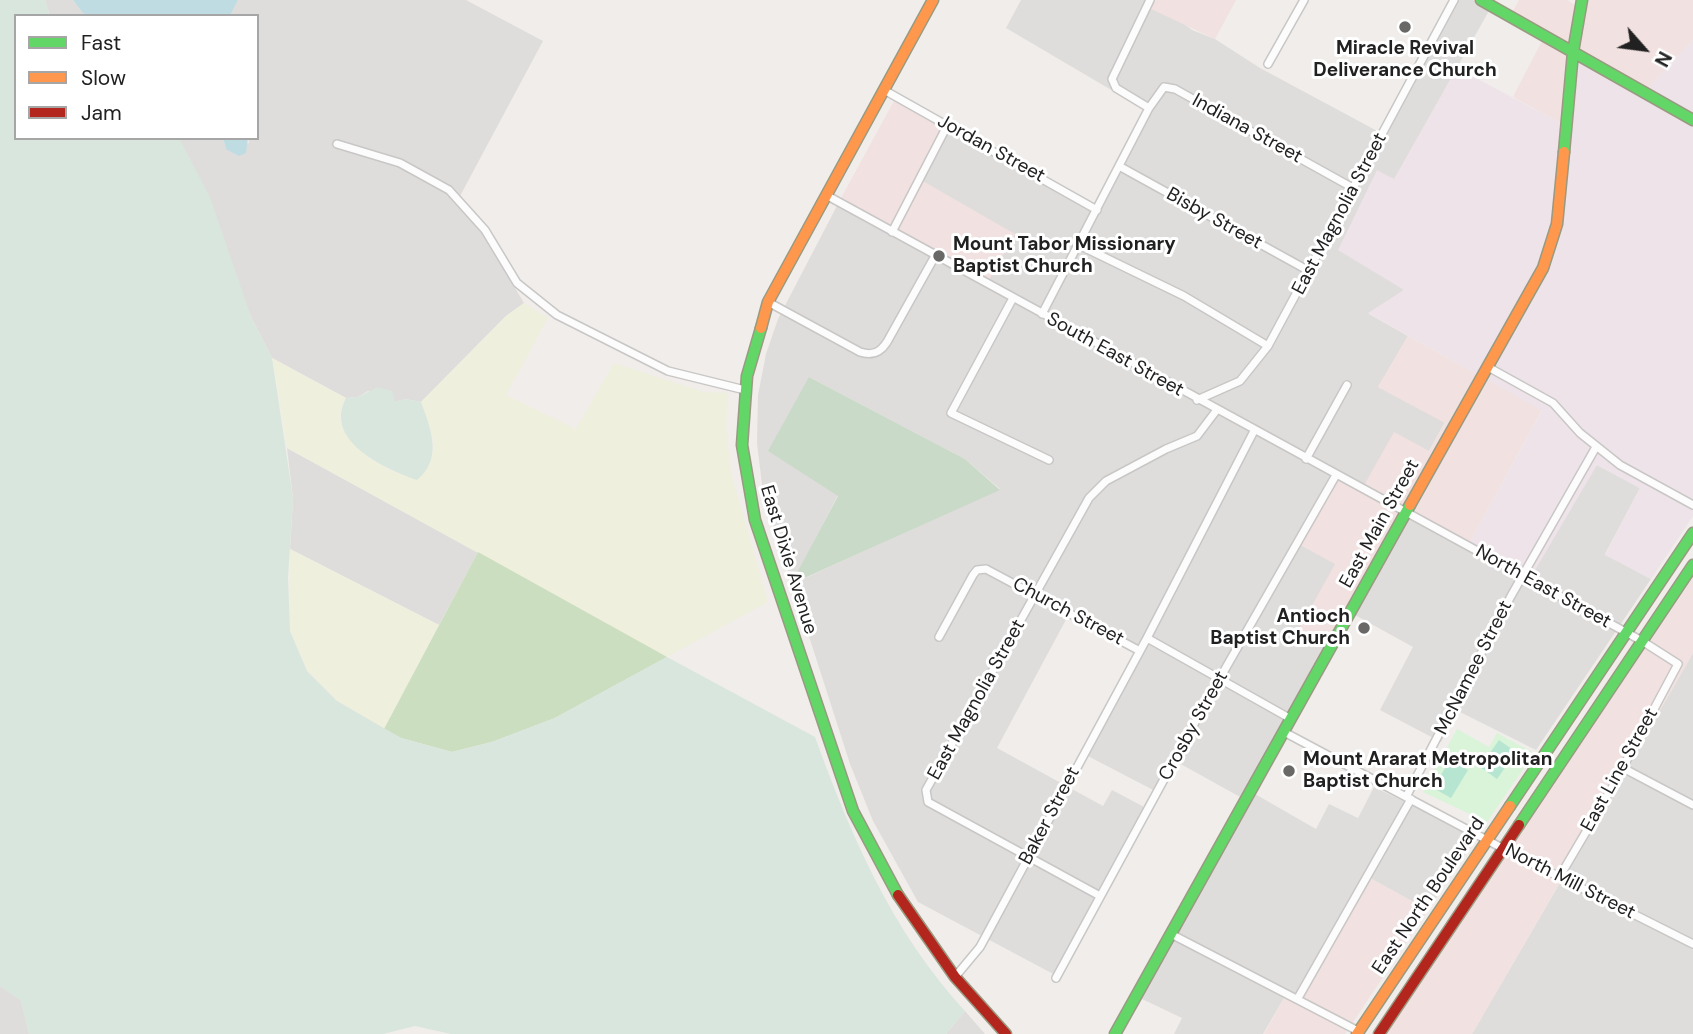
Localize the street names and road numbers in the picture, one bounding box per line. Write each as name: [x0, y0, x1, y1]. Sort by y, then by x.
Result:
street label: Indiana Street: [1188, 89, 1306, 169]
street label: Jordan Street: [933, 110, 1049, 188]
street label: East Magnolia Street: [1288, 129, 1392, 299]
street label: Bisby Street: [1162, 183, 1266, 255]
street label: South East Street: [1043, 308, 1187, 402]
street label: East Main Street: [1335, 456, 1425, 592]
street label: East Dixie Avenue: [754, 483, 822, 637]
street label: North East Street: [1471, 540, 1615, 634]
street label: Church Street: [1008, 573, 1128, 651]
street label: McNamee Street: [1430, 597, 1518, 739]
street label: East Magnolia Street: [923, 616, 1031, 784]
street label: Crosby Street: [1155, 667, 1233, 785]
street label: East Line Street: [1577, 704, 1663, 836]
street label: Baker Street: [1015, 763, 1085, 869]
street label: East North Boulevard: [1368, 813, 1490, 979]
street label: North Mill Street: [1501, 839, 1639, 925]

